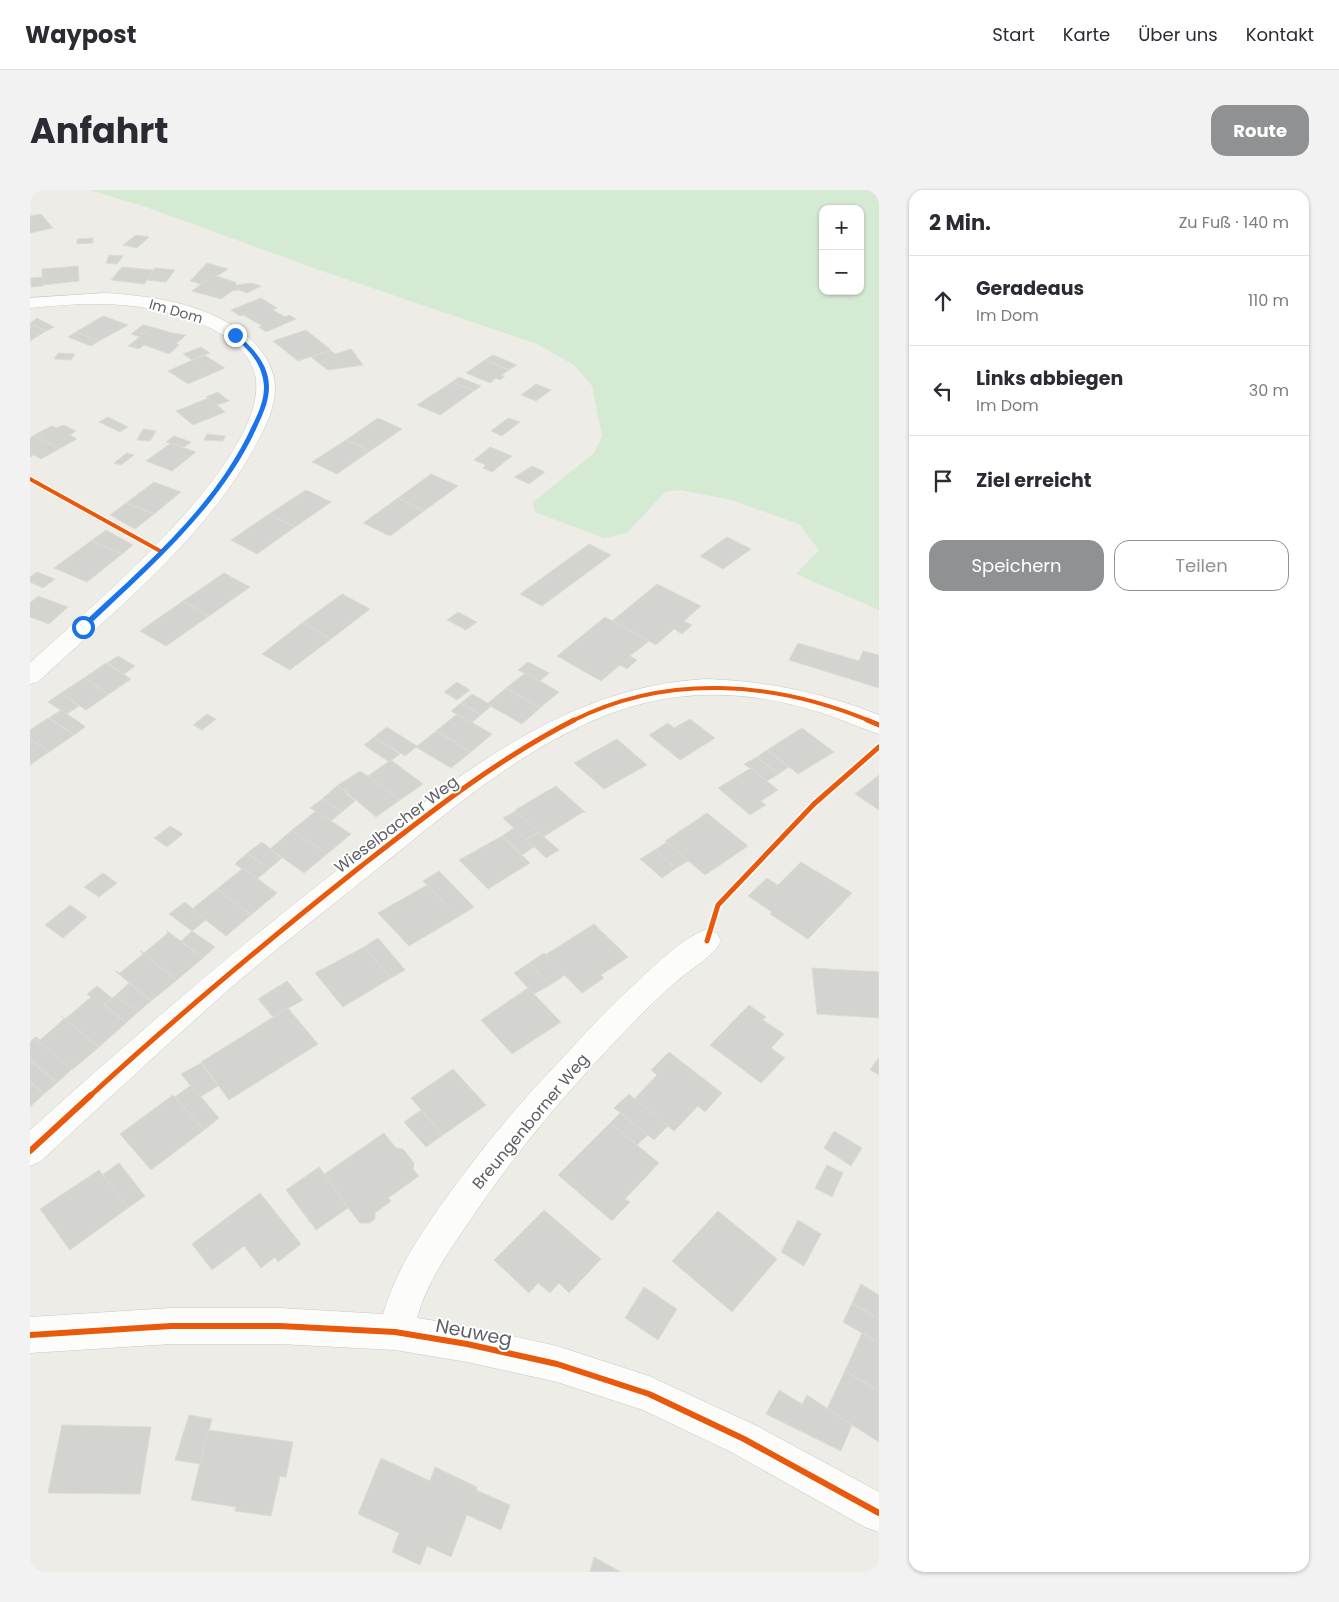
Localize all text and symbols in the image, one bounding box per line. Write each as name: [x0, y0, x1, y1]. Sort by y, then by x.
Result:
text: Waypost: [25, 18, 136, 51]
text: Start: [992, 22, 1035, 47]
text: Karte: [1063, 22, 1110, 47]
text: Über uns: [1138, 22, 1218, 47]
text: Kontakt: [1246, 22, 1314, 47]
button: Route: [1211, 105, 1309, 156]
text: Anfahrt: [30, 106, 169, 155]
map controls: [819, 205, 864, 295]
button: +: [819, 205, 864, 250]
text: 2 Min.: [929, 208, 991, 237]
text: Zu Fuß · 140 m: [1179, 211, 1289, 234]
button: −: [819, 250, 864, 295]
text: Geradeaus: [976, 275, 1084, 302]
icon: ahead: [929, 287, 957, 315]
text: 110 m: [1248, 289, 1289, 312]
street label: Im Dom: [147, 294, 205, 328]
text: Im Dom: [976, 304, 1039, 327]
route end: [224, 324, 247, 347]
text: Links abbiegen: [976, 365, 1123, 392]
icon: left: [929, 377, 957, 405]
text: 30 m: [1249, 379, 1289, 402]
text: Im Dom: [976, 394, 1039, 417]
icon: arrive: [929, 467, 957, 495]
text: Ziel erreicht: [976, 467, 1092, 494]
button: Speichern: [929, 540, 1104, 591]
button: Teilen: [1114, 540, 1289, 591]
route start: [72, 616, 95, 639]
street label: Wieselbacher Weg: [330, 770, 463, 879]
street label: Breungenborner Weg: [467, 1048, 594, 1194]
street label: Neuweg: [433, 1312, 515, 1353]

